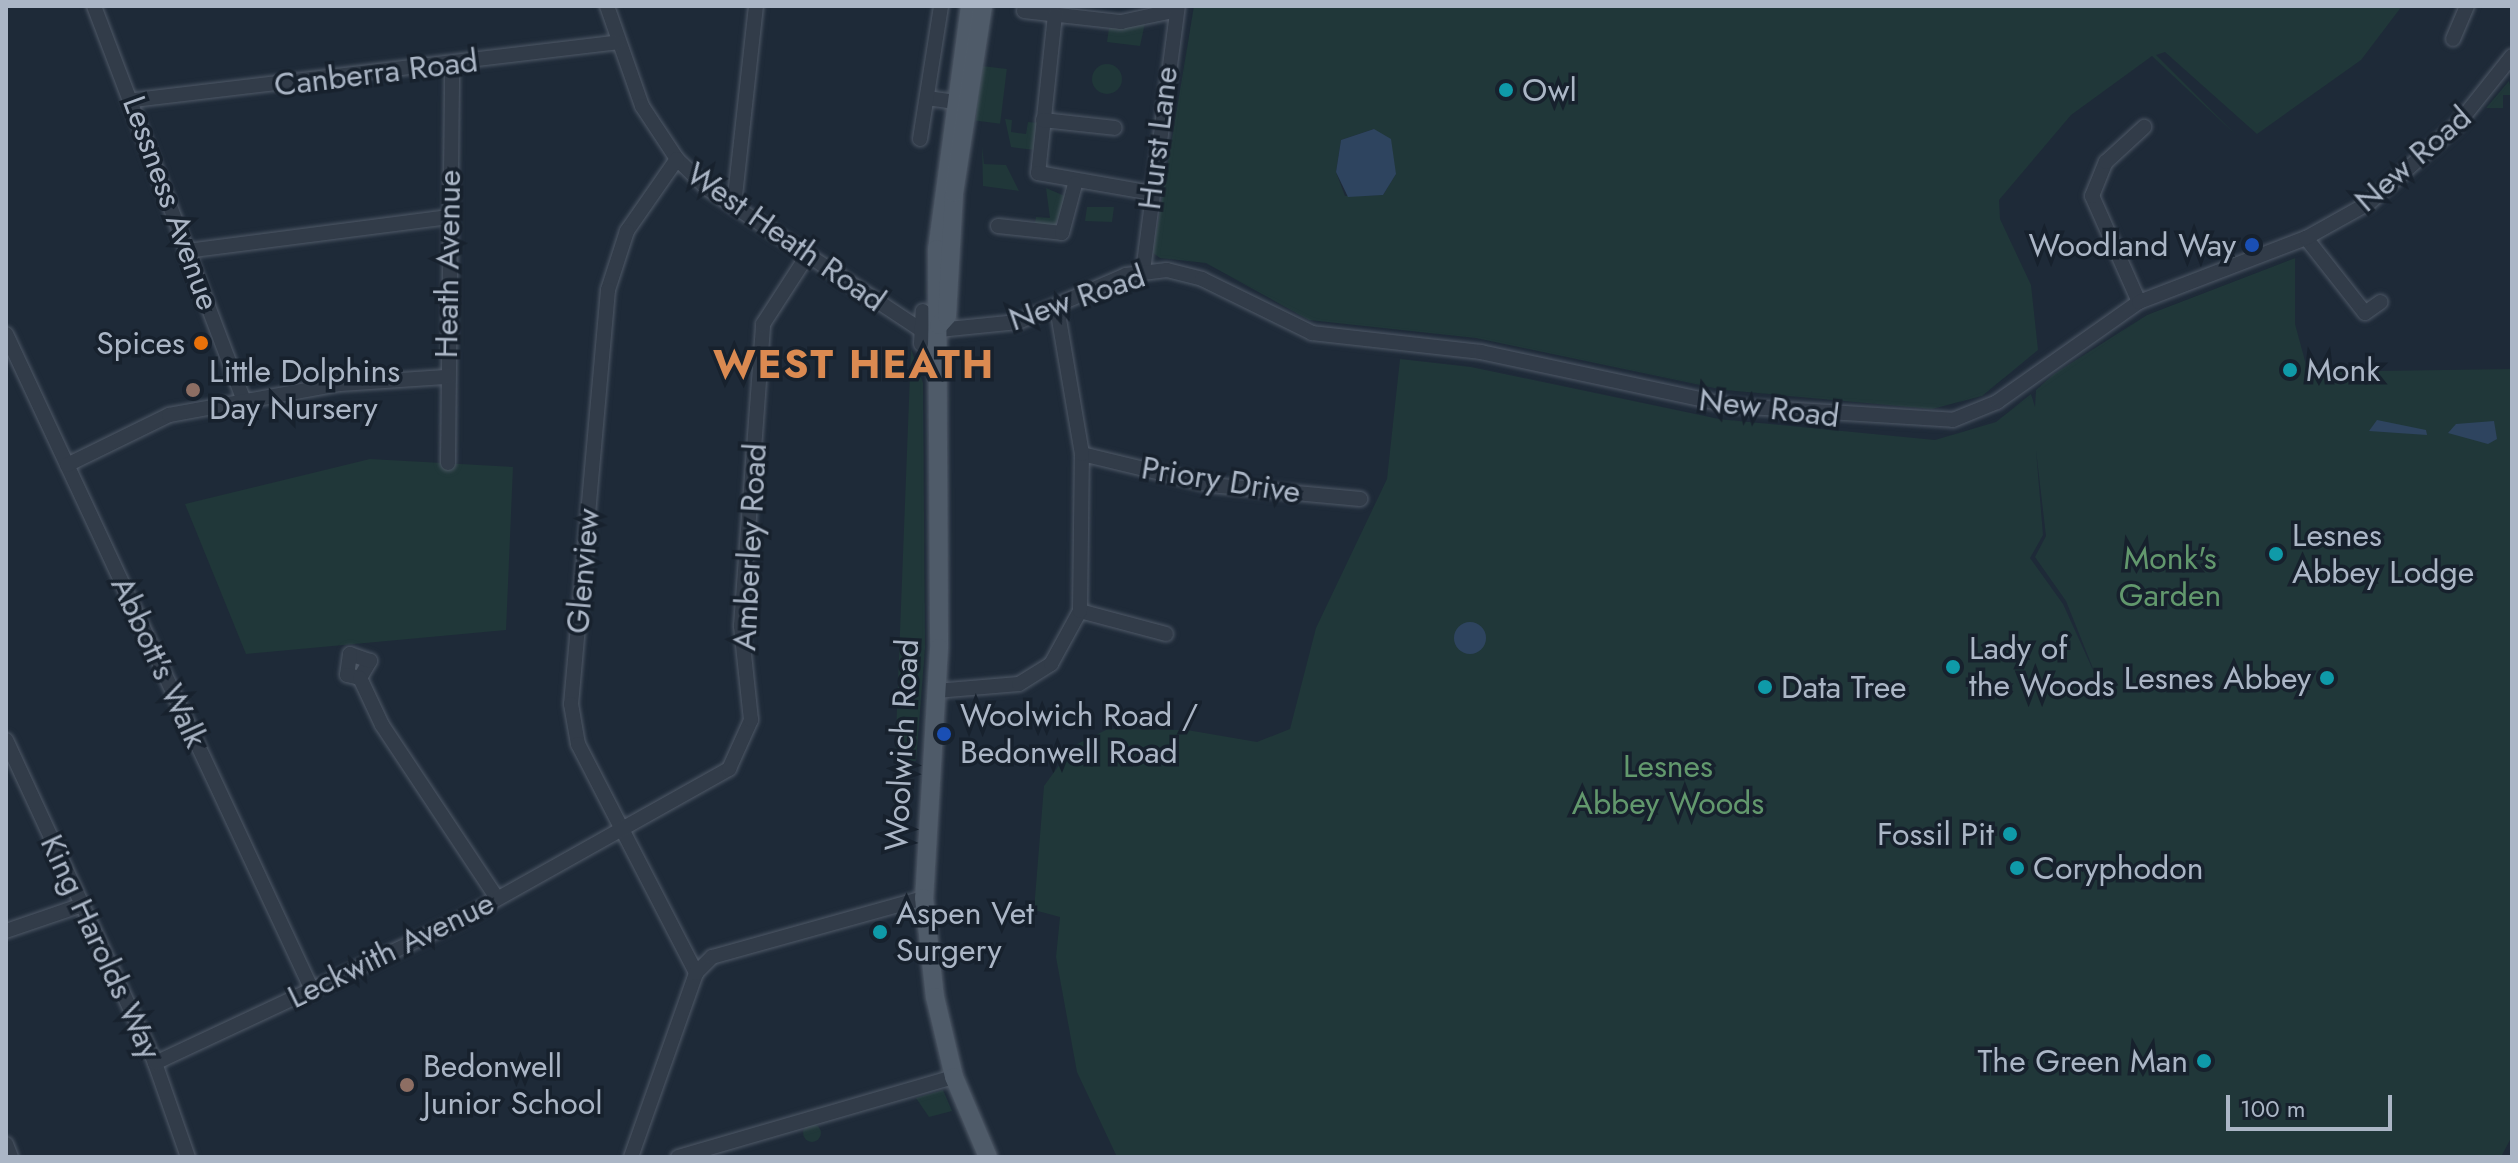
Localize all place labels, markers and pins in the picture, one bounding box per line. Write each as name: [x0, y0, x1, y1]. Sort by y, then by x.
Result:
place label: Owl: [1522, 71, 1577, 109]
marker: Owl: [1497, 81, 1515, 99]
place label: Woodland Way: [2029, 226, 2236, 264]
marker: Woodland Way: [2243, 236, 2261, 254]
place label: Spices: [96, 324, 185, 362]
marker: Spices: [192, 334, 210, 352]
place label: Monk: [2306, 351, 2380, 389]
place label: Little Dolphins Day Nursery: [209, 353, 400, 428]
marker: Monk: [2281, 361, 2299, 379]
marker: Little Dolphins Day Nursery: [184, 381, 202, 399]
place label: Lesnes Abbey Lodge: [2292, 517, 2474, 592]
marker: Lesnes Abbey Lodge: [2267, 545, 2285, 563]
place label: Lady of the Woods: [1969, 630, 2115, 705]
marker: Lady of the Woods: [1944, 658, 1962, 676]
place label: Lesnes Abbey: [2124, 659, 2311, 697]
place label: Data Tree: [1781, 668, 1907, 706]
marker: Lesnes Abbey: [2318, 669, 2336, 687]
marker: Data Tree: [1756, 678, 1774, 696]
place label: Woolwich Road / Bedonwell Road: [960, 697, 1198, 772]
marker: Woolwich Road / Bedonwell Road: [935, 725, 953, 743]
place label: Fossil Pit: [1877, 815, 1994, 853]
marker: Fossil Pit: [2001, 825, 2019, 843]
place label: Coryphodon: [2033, 849, 2203, 887]
marker: Coryphodon: [2008, 859, 2026, 877]
place label: Aspen Vet Surgery: [896, 895, 1034, 970]
marker: Aspen Vet Surgery: [871, 923, 889, 941]
place label: The Green Man: [1977, 1042, 2188, 1080]
place label: Bedonwell Junior School: [423, 1048, 603, 1123]
marker: The Green Man: [2195, 1052, 2213, 1070]
marker: Bedonwell Junior School: [398, 1076, 416, 1094]

